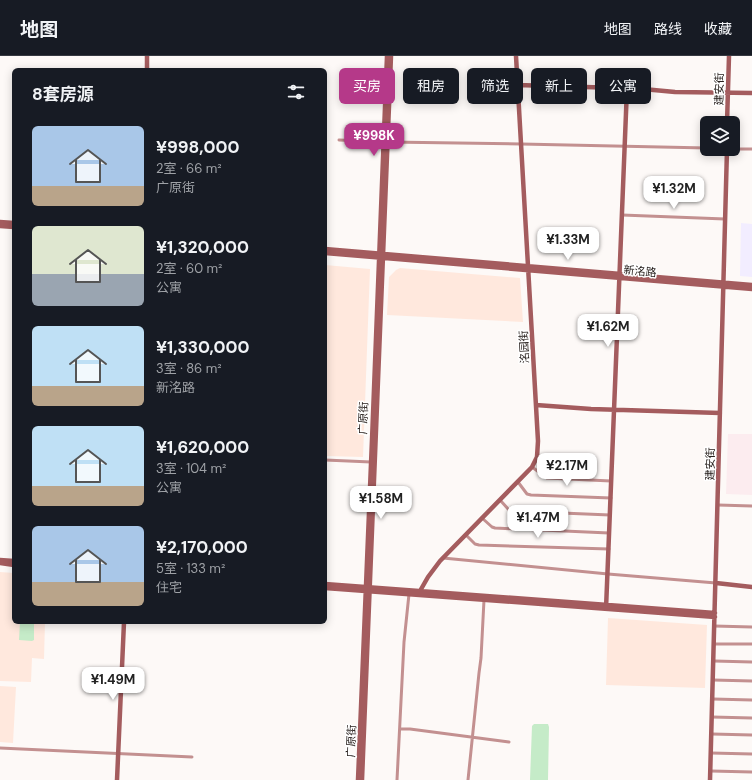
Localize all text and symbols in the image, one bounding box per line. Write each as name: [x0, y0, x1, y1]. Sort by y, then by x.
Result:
text: 地图: [20, 17, 58, 42]
text: 地图: [604, 20, 632, 38]
text: 路线: [654, 20, 682, 38]
text: 收藏: [704, 20, 732, 38]
chip: 买房: [339, 68, 395, 104]
chip: 租房: [403, 68, 459, 104]
chip: 筛选: [467, 68, 523, 104]
chip: 新上: [531, 68, 587, 104]
chip: 公寓: [595, 68, 651, 104]
street label: 建安街: [712, 72, 726, 106]
icon: filters: [285, 81, 307, 103]
text: 8套房源: [32, 83, 94, 105]
map controls: [700, 116, 740, 156]
button: layers: [700, 116, 740, 156]
pin: ¥998K: [346, 123, 402, 157]
text: ¥998K: [353, 127, 395, 144]
text: ¥998,000: [156, 136, 239, 158]
icon: home: [64, 142, 112, 190]
text: 2室 · 66 m²: [156, 160, 222, 177]
pin: ¥1.32M: [641, 176, 707, 210]
text: 广原街: [156, 179, 195, 196]
text: ¥1.32M: [652, 180, 696, 197]
pin: ¥1.33M: [535, 227, 601, 261]
text: ¥1.33M: [546, 231, 590, 248]
text: ¥1,320,000: [156, 236, 249, 258]
icon: home: [64, 242, 112, 290]
text: 2室 · 60 m²: [156, 260, 222, 277]
street label: 新洺路: [623, 263, 657, 279]
text: 公寓: [156, 279, 182, 296]
pin: ¥1.62M: [575, 314, 641, 348]
text: ¥1.62M: [586, 318, 630, 335]
street label: 洺园街: [516, 330, 532, 364]
text: ¥1,330,000: [156, 336, 249, 358]
icon: home: [64, 342, 112, 390]
text: 3室 · 86 m²: [156, 360, 222, 377]
text: 新洺路: [156, 379, 195, 396]
street label: 广原街: [355, 401, 371, 435]
text: ¥1,620,000: [156, 436, 249, 458]
icon: home: [64, 442, 112, 490]
street label: 建安街: [703, 447, 717, 481]
pin: ¥2.17M: [534, 453, 600, 487]
text: ¥2.17M: [546, 457, 588, 474]
text: 3室 · 104 m²: [156, 460, 226, 477]
text: 公寓: [156, 479, 182, 496]
pin: ¥1.58M: [348, 486, 414, 520]
text: ¥1.58M: [359, 490, 403, 507]
pin: ¥1.47M: [505, 505, 571, 539]
text: ¥1.47M: [516, 509, 560, 526]
text: ¥2,170,000: [156, 536, 248, 558]
icon: home: [64, 542, 112, 590]
text: 5室 · 133 m²: [156, 560, 225, 577]
text: 住宅: [156, 579, 182, 596]
pin: ¥1.49M: [80, 667, 146, 701]
text: ¥1.49M: [91, 671, 135, 688]
street label: 广原街: [343, 724, 359, 758]

